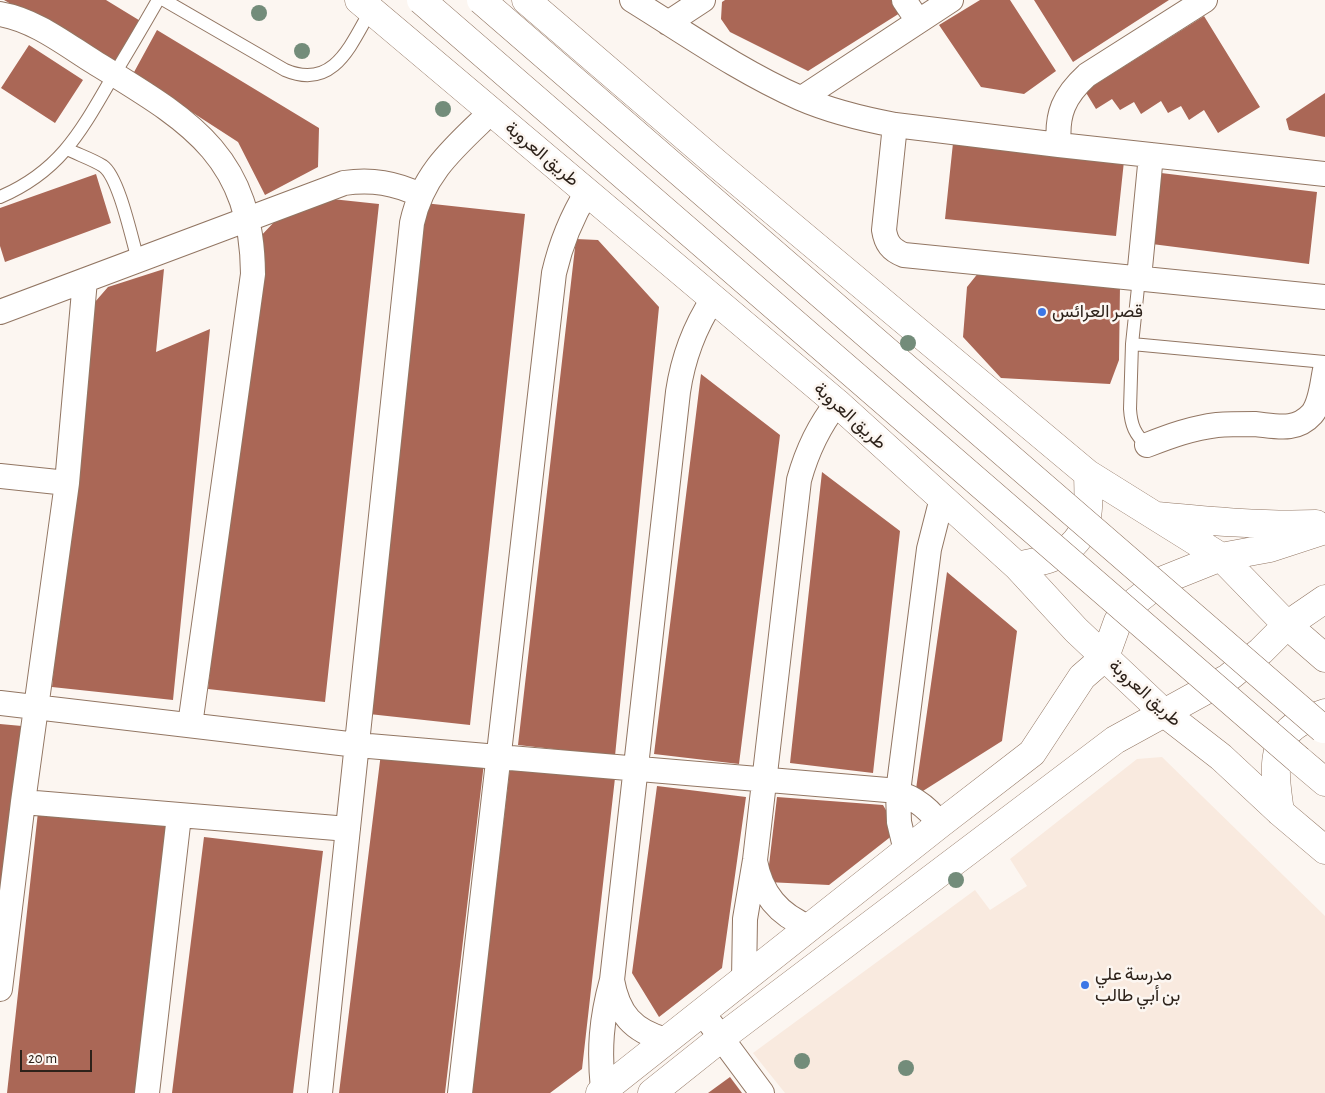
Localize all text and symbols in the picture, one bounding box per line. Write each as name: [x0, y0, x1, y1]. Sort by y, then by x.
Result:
street label: طريق العروبة: [501, 117, 583, 191]
place label: قصر العرائس: [1052, 301, 1143, 323]
marker: قصر العرائس: [1036, 306, 1048, 318]
street label: طريق العروبة: [809, 378, 891, 454]
street label: طريق العروبة: [1104, 655, 1186, 731]
place label: مدرسة علي بن أبي طالب: [1095, 964, 1180, 1006]
marker: مدرسة علي بن أبي طالب: [1079, 979, 1091, 991]
scale bar: [22, 1040, 95, 1072]
text: 20 m: [28, 1051, 57, 1066]

